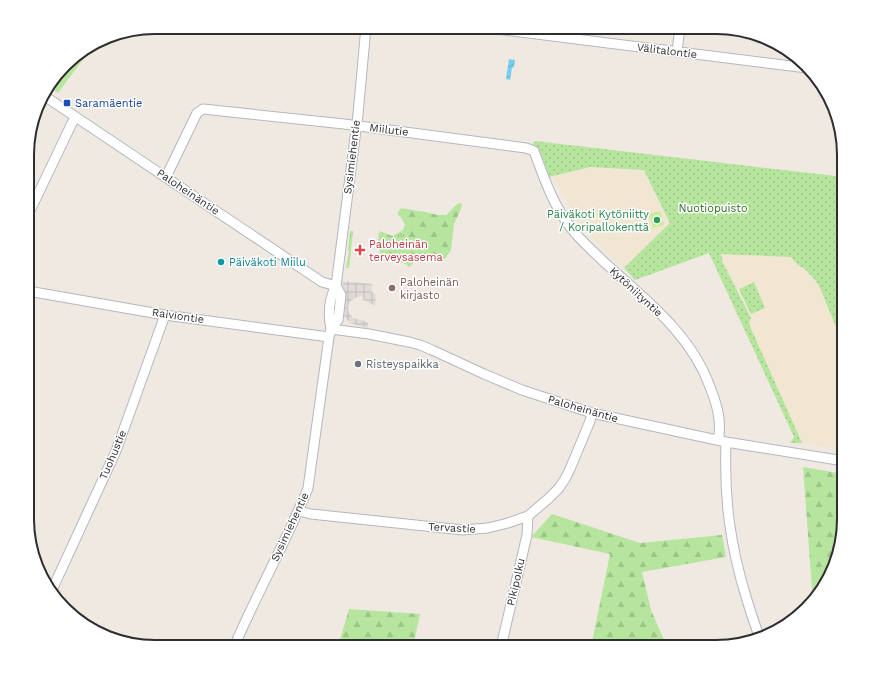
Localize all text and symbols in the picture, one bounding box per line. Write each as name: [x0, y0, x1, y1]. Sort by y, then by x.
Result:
street label: Välitalontie: [636, 41, 698, 61]
place label: Saramäentie: [75, 97, 142, 110]
marker: Saramäentie: [62, 98, 72, 108]
street label: Sysimiehentie: [341, 119, 363, 195]
street label: Miilutie: [369, 121, 409, 139]
street label: Paloheinäntie: [154, 166, 222, 218]
park label: Nuotiopuisto: [678, 202, 748, 215]
place label: Päiväkoti Kytöniitty / Koripallokenttä: [547, 208, 649, 234]
marker: Päiväkoti Kytöniitty / Koripallokenttä: [652, 215, 662, 225]
place label: Paloheinän terveysasema: [369, 238, 443, 264]
marker: Paloheinän terveysasema: [354, 244, 366, 256]
place label: Päiväkoti Miilu: [229, 256, 306, 269]
marker: Päiväkoti Miilu: [216, 257, 226, 267]
street label: Kytöniityntie: [607, 264, 665, 320]
place label: Paloheinän kirjasto: [400, 276, 459, 302]
marker: Paloheinän kirjasto: [387, 283, 397, 293]
street label: Raiviontie: [151, 306, 205, 326]
place label: Risteyspaikka: [366, 358, 439, 371]
marker: Risteyspaikka: [353, 359, 363, 369]
street label: Paloheinäntie: [546, 393, 620, 425]
street label: Tuohustie: [97, 428, 129, 482]
street label: Sysimiehentie: [268, 490, 312, 564]
street label: Tervastie: [428, 520, 476, 536]
street label: Pikipolku: [504, 557, 528, 607]

